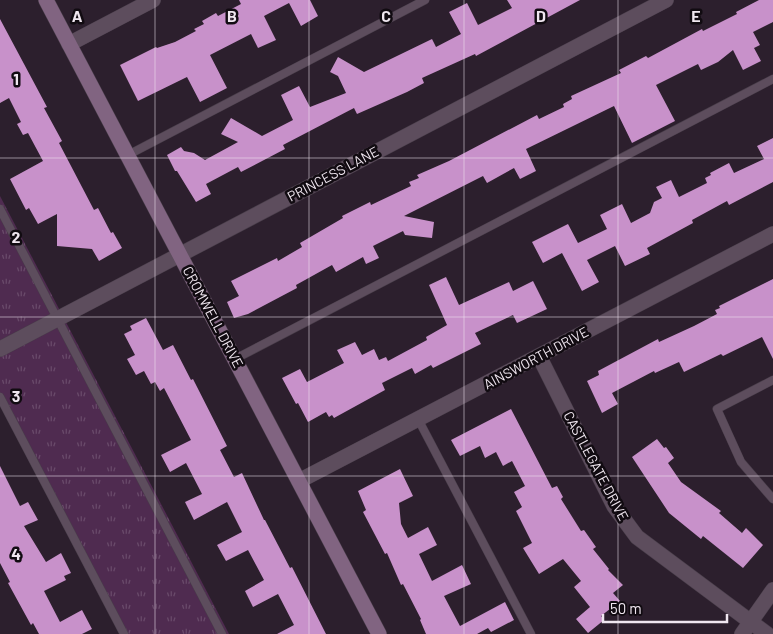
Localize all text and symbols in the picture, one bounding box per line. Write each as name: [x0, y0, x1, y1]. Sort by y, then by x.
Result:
text: A: [72, 6, 83, 25]
text: B: [227, 6, 237, 25]
text: C: [381, 6, 391, 25]
text: D: [536, 6, 546, 25]
text: E: [691, 6, 701, 25]
text: 1: [13, 69, 19, 88]
street label: PRINCESS LANE: [284, 142, 381, 205]
text: 2: [12, 227, 21, 246]
street label: CROMWELL DRIVE: [180, 263, 247, 370]
street label: AINSWORTH DRIVE: [480, 323, 591, 392]
text: 3: [12, 386, 20, 405]
street label: CASTLEGATE DRIVE: [560, 408, 632, 523]
text: 4: [11, 544, 21, 563]
scale bar: [603, 592, 727, 624]
text: 50 m: [610, 599, 642, 617]

